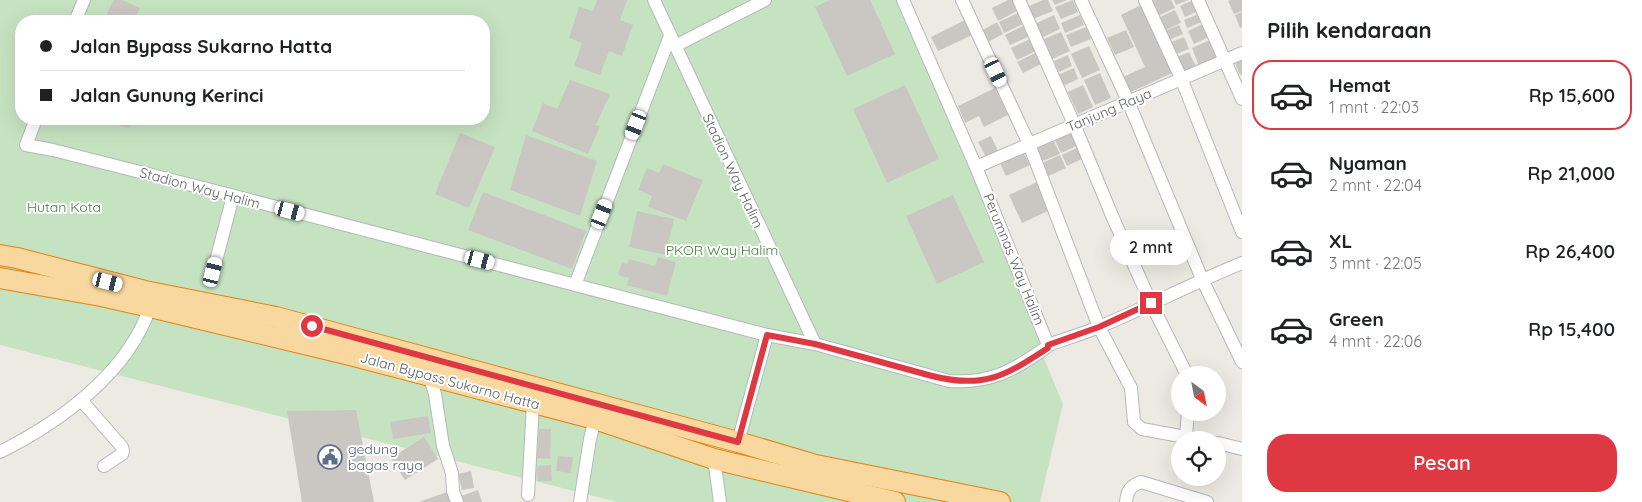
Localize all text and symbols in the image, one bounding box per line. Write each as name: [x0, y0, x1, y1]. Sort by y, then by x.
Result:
text: Pilih kendaraan: [1267, 16, 1432, 44]
text: Jalan Bypass Sukarno Hatta: [70, 34, 332, 58]
car: [982, 55, 1009, 89]
icon: car: [1269, 73, 1314, 118]
text: Hemat: [1329, 73, 1391, 97]
text: Jalan Gunung Kerinci: [70, 83, 263, 107]
text: Rp 15,600: [1529, 83, 1615, 107]
street label: Tanjung Raya: [1064, 84, 1154, 136]
text: 1 mnt · 22:03: [1329, 97, 1419, 117]
car: [623, 108, 648, 142]
street label: Stadion Way Halim: [699, 111, 767, 231]
icon: car: [1269, 151, 1314, 196]
text: Nyaman: [1329, 151, 1407, 175]
text: Rp 21,000: [1528, 161, 1615, 185]
street label: Stadion Way Halim: [138, 163, 262, 213]
text: 2 mnt · 22:04: [1329, 175, 1422, 195]
street label: Perumnas Way Halim: [979, 191, 1049, 327]
car: [589, 197, 614, 231]
park label: Hutan Kota: [27, 198, 101, 216]
car: [273, 200, 306, 222]
icon: car: [1269, 229, 1314, 274]
text: XL: [1329, 229, 1352, 253]
callout: 2 mnt: [1110, 230, 1192, 266]
text: 2 mnt: [1129, 237, 1173, 257]
text: Rp 26,400: [1525, 239, 1615, 263]
park label: PKOR Way Halim: [666, 241, 778, 259]
car: [463, 249, 496, 271]
text: 3 mnt · 22:05: [1329, 253, 1422, 273]
car: [202, 256, 223, 288]
car: [91, 271, 124, 293]
route end: [1140, 292, 1162, 314]
icon: car: [1269, 307, 1314, 352]
text: Green: [1329, 307, 1384, 331]
route start: [301, 315, 323, 337]
text: Rp 15,400: [1528, 317, 1615, 341]
text: 4 mnt · 22:06: [1329, 331, 1422, 351]
street label: Jalan Bypass Sukarno Hatta: [358, 348, 542, 414]
north arrow: [1171, 366, 1226, 421]
map controls: [1171, 366, 1226, 486]
button: locate: [1171, 431, 1226, 486]
button: Pesan: [1267, 434, 1617, 492]
place label: gedung bagas raya: [348, 440, 423, 474]
public building icon: gedung bagas raya: [317, 444, 343, 470]

